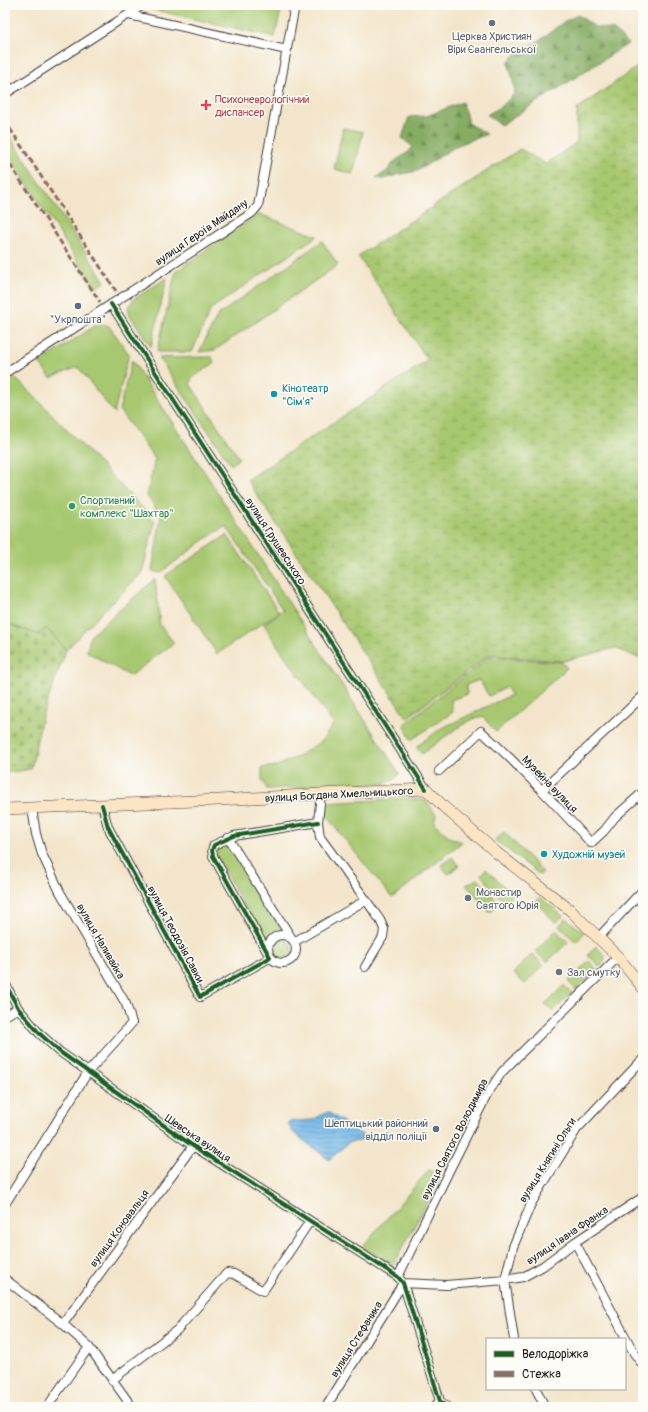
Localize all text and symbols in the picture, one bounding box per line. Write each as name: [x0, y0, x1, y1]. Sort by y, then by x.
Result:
marker: Церква Християн Віри Євангельської: [487, 18, 497, 28]
place label: Церква Християн Віри Євангельської: [447, 30, 537, 56]
place label: Психоневрологічний диспансер: [215, 93, 310, 119]
marker: Психоневрологічний диспансер: [200, 99, 212, 111]
street label: вулиця Героїв Майдану: [153, 196, 250, 268]
marker: "Укрпошта": [73, 301, 83, 311]
place label: "Укрпошта": [50, 313, 106, 326]
place label: Кінотеатр "Сім'я": [282, 382, 328, 408]
marker: Кінотеатр "Сім'я": [269, 389, 279, 399]
place label: Спортивний комплекс "Шахтар": [80, 494, 174, 520]
street label: вулиця Грушевського: [243, 495, 309, 587]
marker: Спортивний комплекс "Шахтар": [67, 501, 77, 511]
street label: Музейна вулиця: [519, 753, 580, 816]
street label: вулиця Богдана Хмельницького: [264, 784, 414, 805]
place label: Художній музей: [552, 848, 625, 861]
marker: Художній музей: [539, 849, 549, 859]
street label: вулиця Теодозія Савки: [144, 884, 207, 985]
place label: Монастир Святого Юрія: [476, 886, 539, 912]
marker: Монастир Святого Юрія: [463, 893, 473, 903]
street label: вулиця Наливайка: [74, 901, 127, 981]
place label: Зал смутку: [567, 966, 621, 979]
marker: Зал смутку: [554, 967, 564, 977]
street label: вулиця Святого Володимира: [418, 1077, 491, 1202]
street label: Шевська вулиця: [162, 1112, 233, 1165]
street label: вулиця Княгині Ольги: [516, 1116, 579, 1205]
place label: Шептицький районний відділ поліції: [325, 1117, 428, 1143]
marker: Шептицький районний відділ поліції: [431, 1124, 441, 1134]
street label: вулиця Коновальця: [87, 1187, 152, 1269]
street label: вулиця Івана Франка: [524, 1203, 611, 1268]
street label: вулиця Стефаника: [328, 1299, 385, 1380]
legend: [486, 1338, 626, 1390]
text: Велодоріжка: [522, 1347, 589, 1362]
text: Стежка: [522, 1367, 561, 1382]

